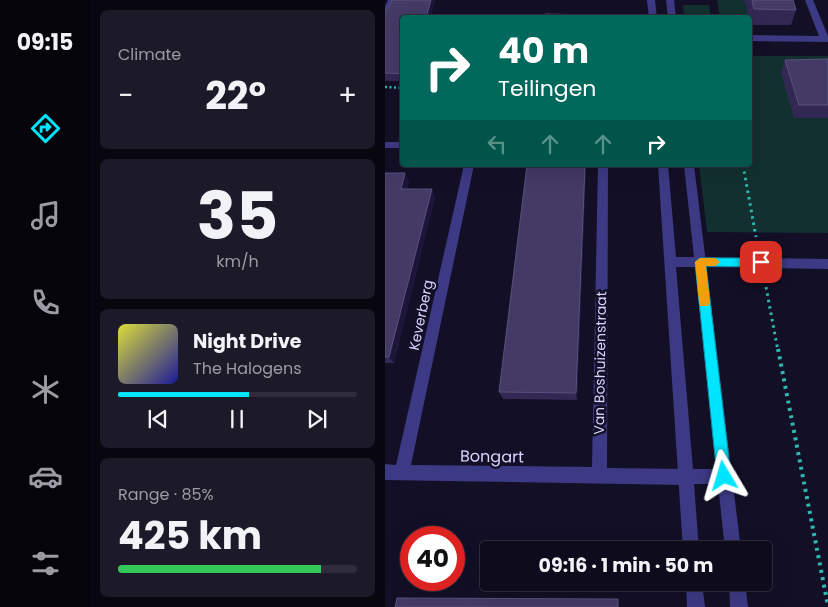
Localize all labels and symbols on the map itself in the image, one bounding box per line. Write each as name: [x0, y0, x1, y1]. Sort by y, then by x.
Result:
pin: [740, 241, 782, 283]
street label: Keverberg: [404, 278, 438, 352]
street label: Van Boshuizenstraat: [589, 291, 611, 435]
street label: Bongart: [460, 444, 524, 469]
position arrow: [697, 449, 749, 501]
speed limit sign: 40: [400, 526, 465, 591]

